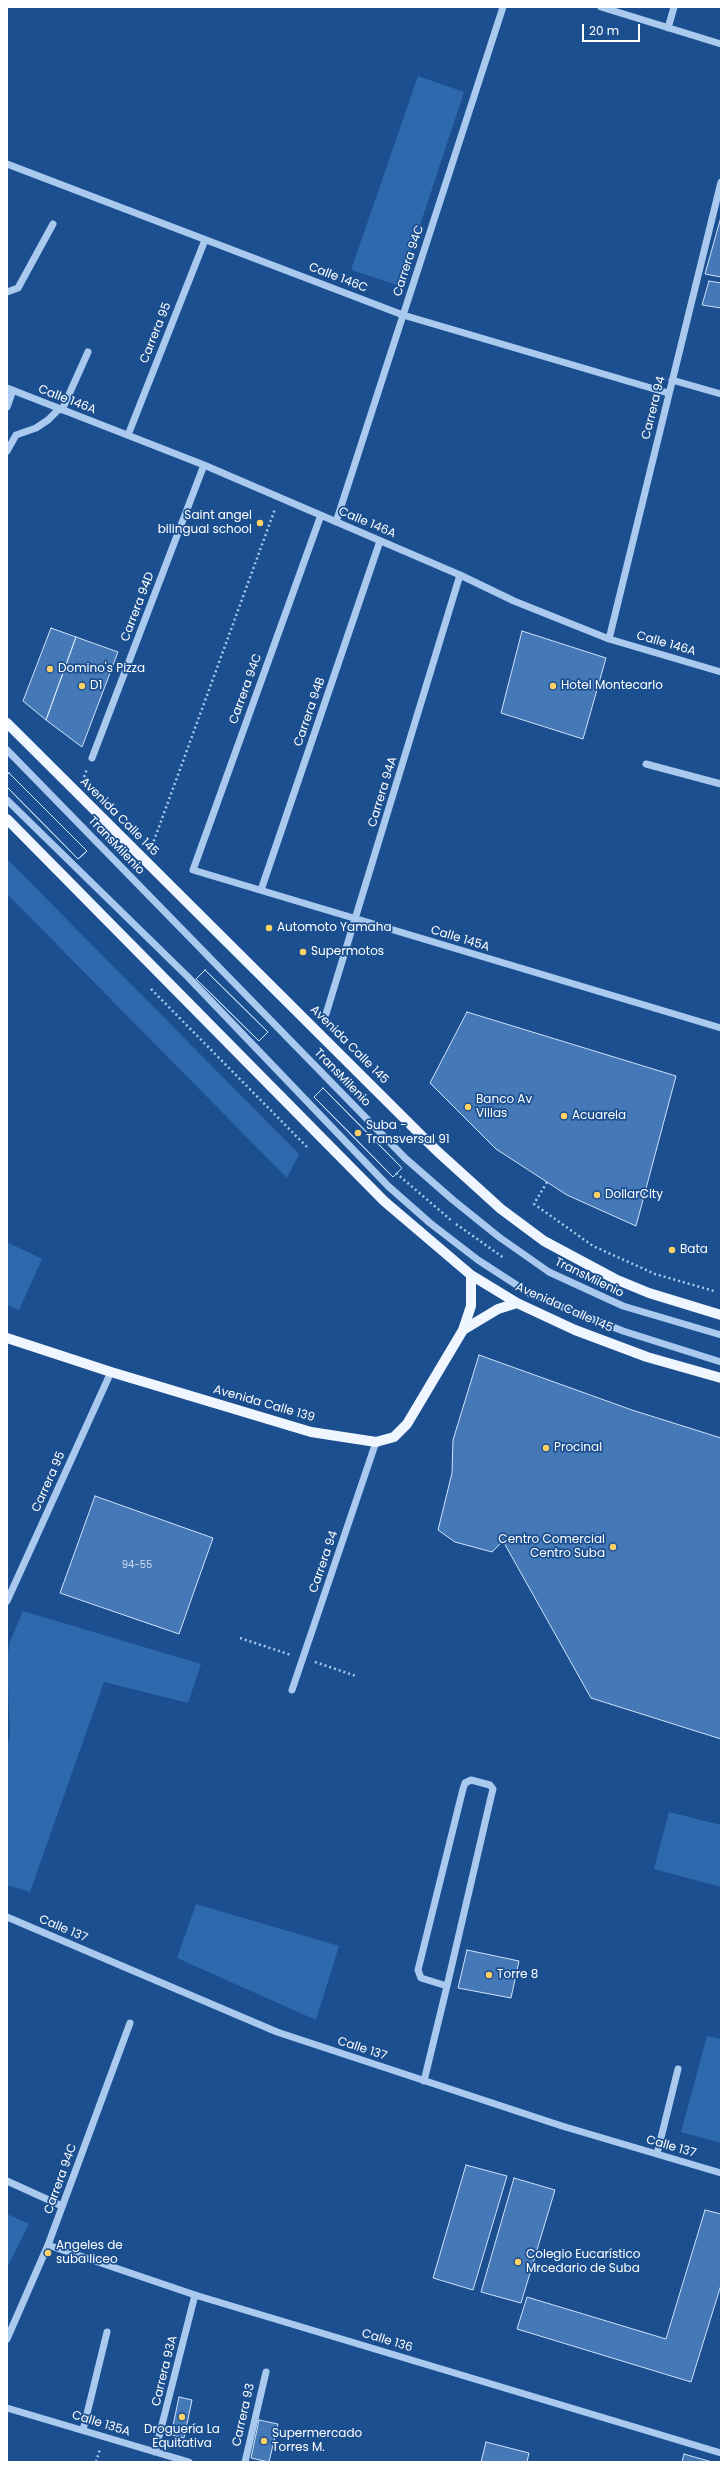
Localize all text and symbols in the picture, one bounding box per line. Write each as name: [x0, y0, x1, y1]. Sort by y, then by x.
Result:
scale bar: [584, 16, 642, 42]
text: 20 m: [589, 22, 619, 39]
street label: Carrera 94C: [391, 224, 427, 298]
street label: Calle 146C: [306, 260, 370, 296]
street label: Carrera 95: [137, 300, 175, 366]
street label: Carrera 94: [639, 375, 669, 441]
street label: Calle 146A: [36, 382, 98, 418]
street label: Calle 146A: [336, 504, 398, 542]
place label: Saint angel bilingual school: [158, 509, 252, 537]
marker: Saint angel bilingual school: [255, 518, 265, 528]
street label: Carrera 94D: [118, 570, 158, 644]
street label: Calle 146A: [635, 629, 697, 659]
street label: Carrera 94C: [227, 652, 265, 726]
place label: Domino's Pizza: [58, 662, 145, 676]
marker: Domino's Pizza: [45, 664, 55, 674]
street label: Carrera 94B: [291, 676, 329, 748]
place label: D1: [90, 679, 102, 693]
place label: Hotel Montecarlo: [561, 679, 663, 693]
marker: D1: [77, 681, 87, 691]
marker: Hotel Montecarlo: [548, 681, 558, 691]
street label: Carrera 94A: [365, 755, 401, 829]
street label: Avenida Calle 145: [77, 775, 161, 859]
street label: TransMilenio: [85, 814, 147, 878]
place label: Automoto Yamaha: [277, 921, 391, 935]
marker: Automoto Yamaha: [264, 923, 274, 933]
street label: Calle 145A: [429, 923, 491, 955]
place label: Supermotos: [311, 945, 384, 959]
marker: Supermotos: [298, 947, 308, 957]
street label: Avenida Calle 145: [307, 1003, 391, 1087]
street label: TransMilenio: [311, 1046, 373, 1110]
place label: Banco Av Villas: [476, 1093, 532, 1121]
marker: Banco Av Villas: [463, 1102, 473, 1112]
place label: Acuarela: [572, 1109, 626, 1123]
marker: Acuarela: [559, 1111, 569, 1121]
place label: Suba - Transversal 91: [366, 1119, 450, 1147]
marker: Suba - Transversal 91: [353, 1128, 363, 1138]
place label: DollarCity: [605, 1188, 663, 1202]
marker: DollarCity: [592, 1190, 602, 1200]
place label: Bata: [680, 1243, 708, 1257]
marker: Bata: [667, 1245, 677, 1255]
street label: TransMilenio: [552, 1255, 626, 1301]
street label: Avenida Calle 145: [513, 1280, 615, 1336]
street label: Avenida Calle 139: [212, 1383, 316, 1425]
place label: Procinal: [554, 1441, 602, 1455]
marker: Procinal: [541, 1443, 551, 1453]
street label: Carrera 95: [29, 1450, 69, 1514]
street label: Carrera 94: [307, 1529, 341, 1595]
place label: Centro Comercial Centro Suba: [498, 1533, 605, 1561]
marker: Centro Comercial Centro Suba: [608, 1542, 618, 1552]
house number: 94-55: [122, 1559, 152, 1571]
street label: Calle 137: [37, 1912, 89, 1946]
place label: Torre 8: [497, 1968, 538, 1982]
marker: Torre 8: [484, 1970, 494, 1980]
street label: Calle 137: [335, 2034, 389, 2064]
street label: Calle 137: [644, 2133, 698, 2161]
street label: Carrera 94C: [42, 2142, 80, 2216]
place label: Angeles de suba liceo: [56, 2239, 123, 2267]
marker: Angeles de suba liceo: [43, 2248, 53, 2258]
place label: Colegio Eucarístico Mrcedario de Suba: [526, 2248, 640, 2276]
marker: Colegio Eucarístico Mrcedario de Suba: [513, 2257, 523, 2267]
street label: Calle 136: [360, 2326, 414, 2356]
street label: Carrera 93A: [149, 2334, 181, 2408]
street label: Carrera 93: [230, 2382, 258, 2448]
street label: Calle 135A: [70, 2408, 132, 2440]
marker: Droguería La Equitativa: [177, 2412, 187, 2422]
place label: Droguería La Equitativa: [144, 2423, 220, 2451]
place label: Supermercado Torres M.: [272, 2427, 362, 2455]
marker: Supermercado Torres M.: [259, 2436, 269, 2446]

